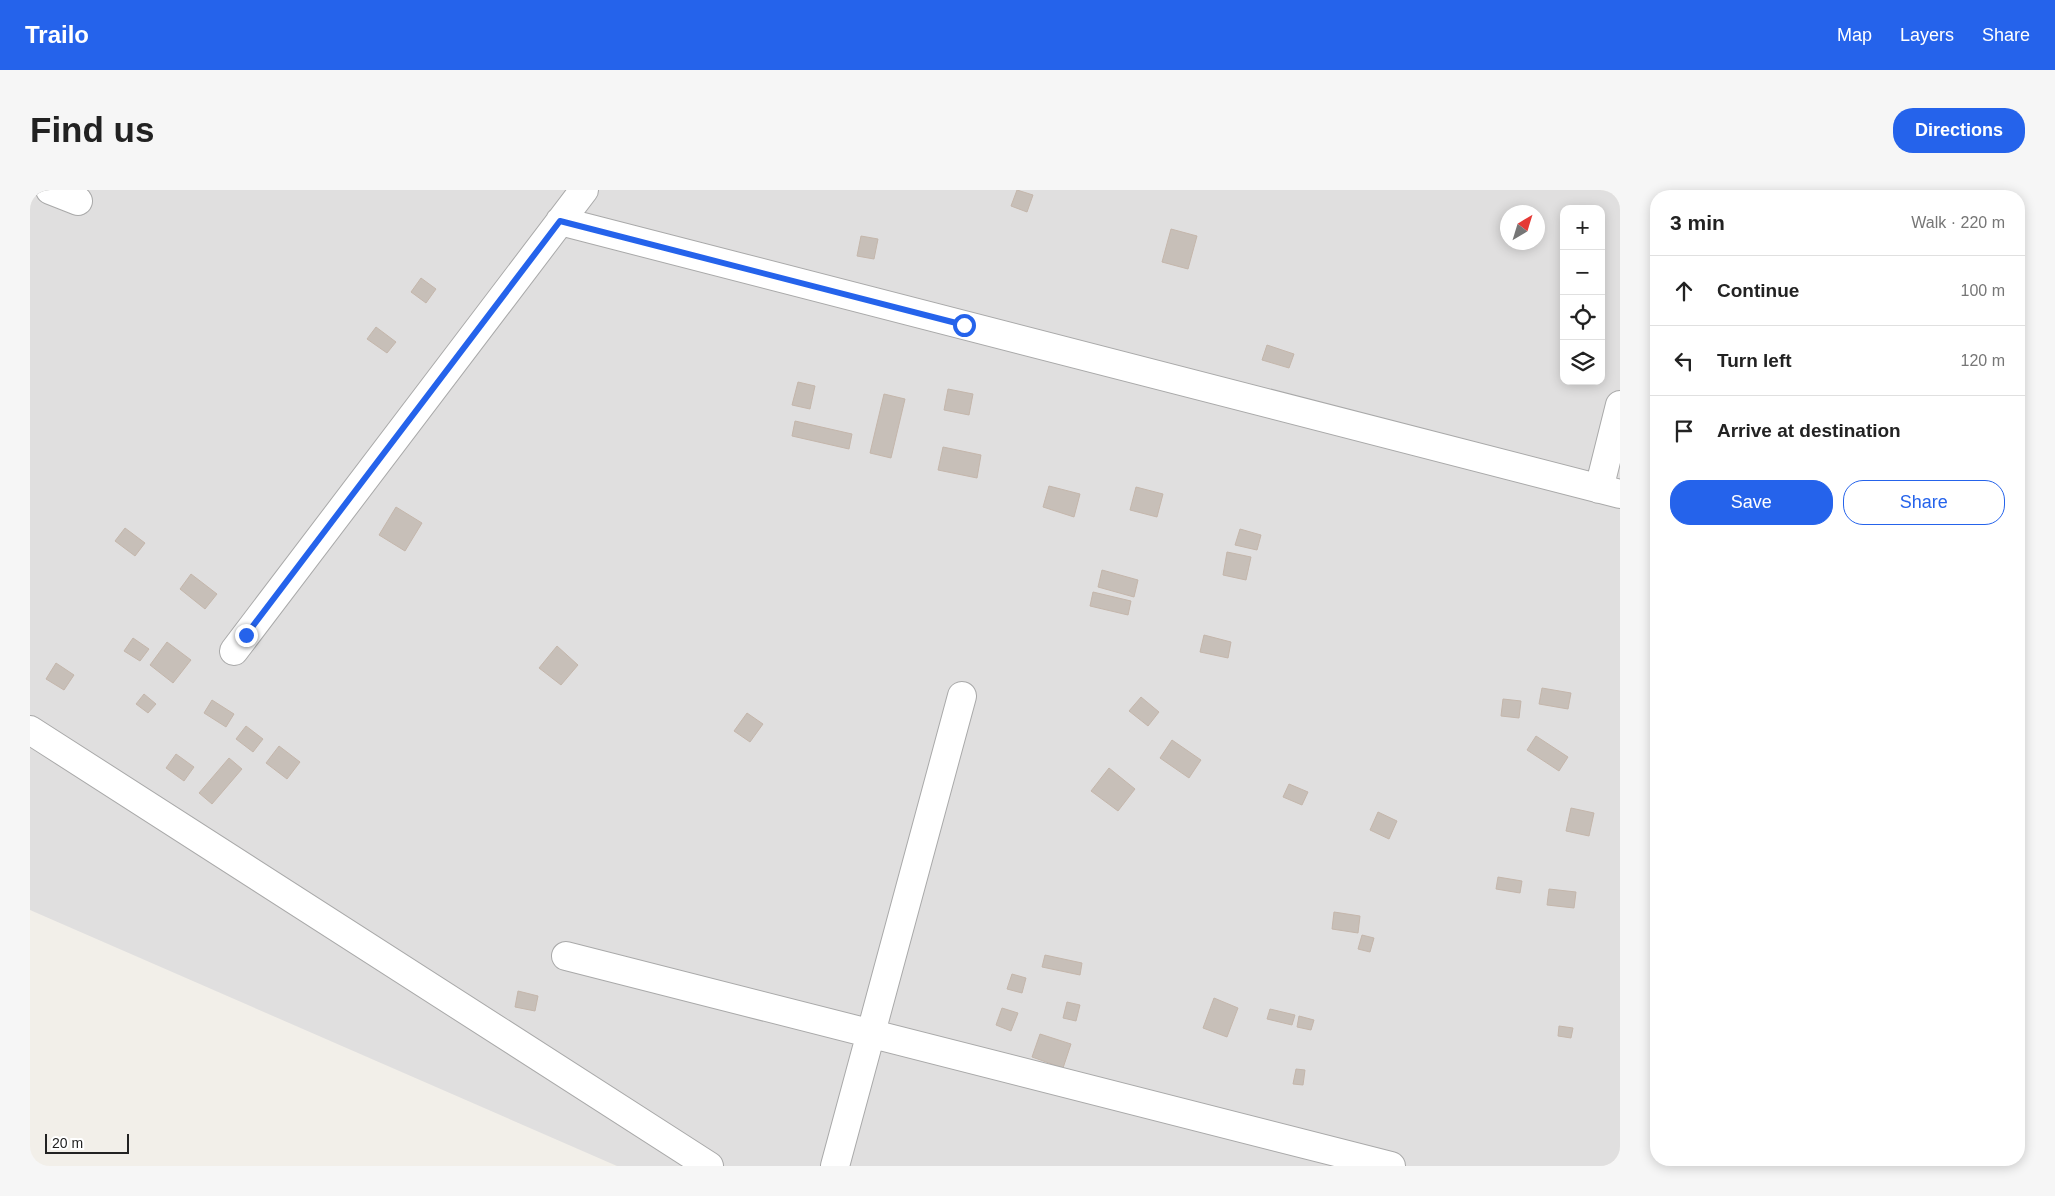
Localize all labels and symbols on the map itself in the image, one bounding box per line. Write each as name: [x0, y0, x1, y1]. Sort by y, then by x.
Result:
north arrow: [1500, 205, 1545, 250]
route start: [953, 314, 976, 337]
route end: [235, 624, 258, 647]
scale bar: [45, 1131, 129, 1154]

